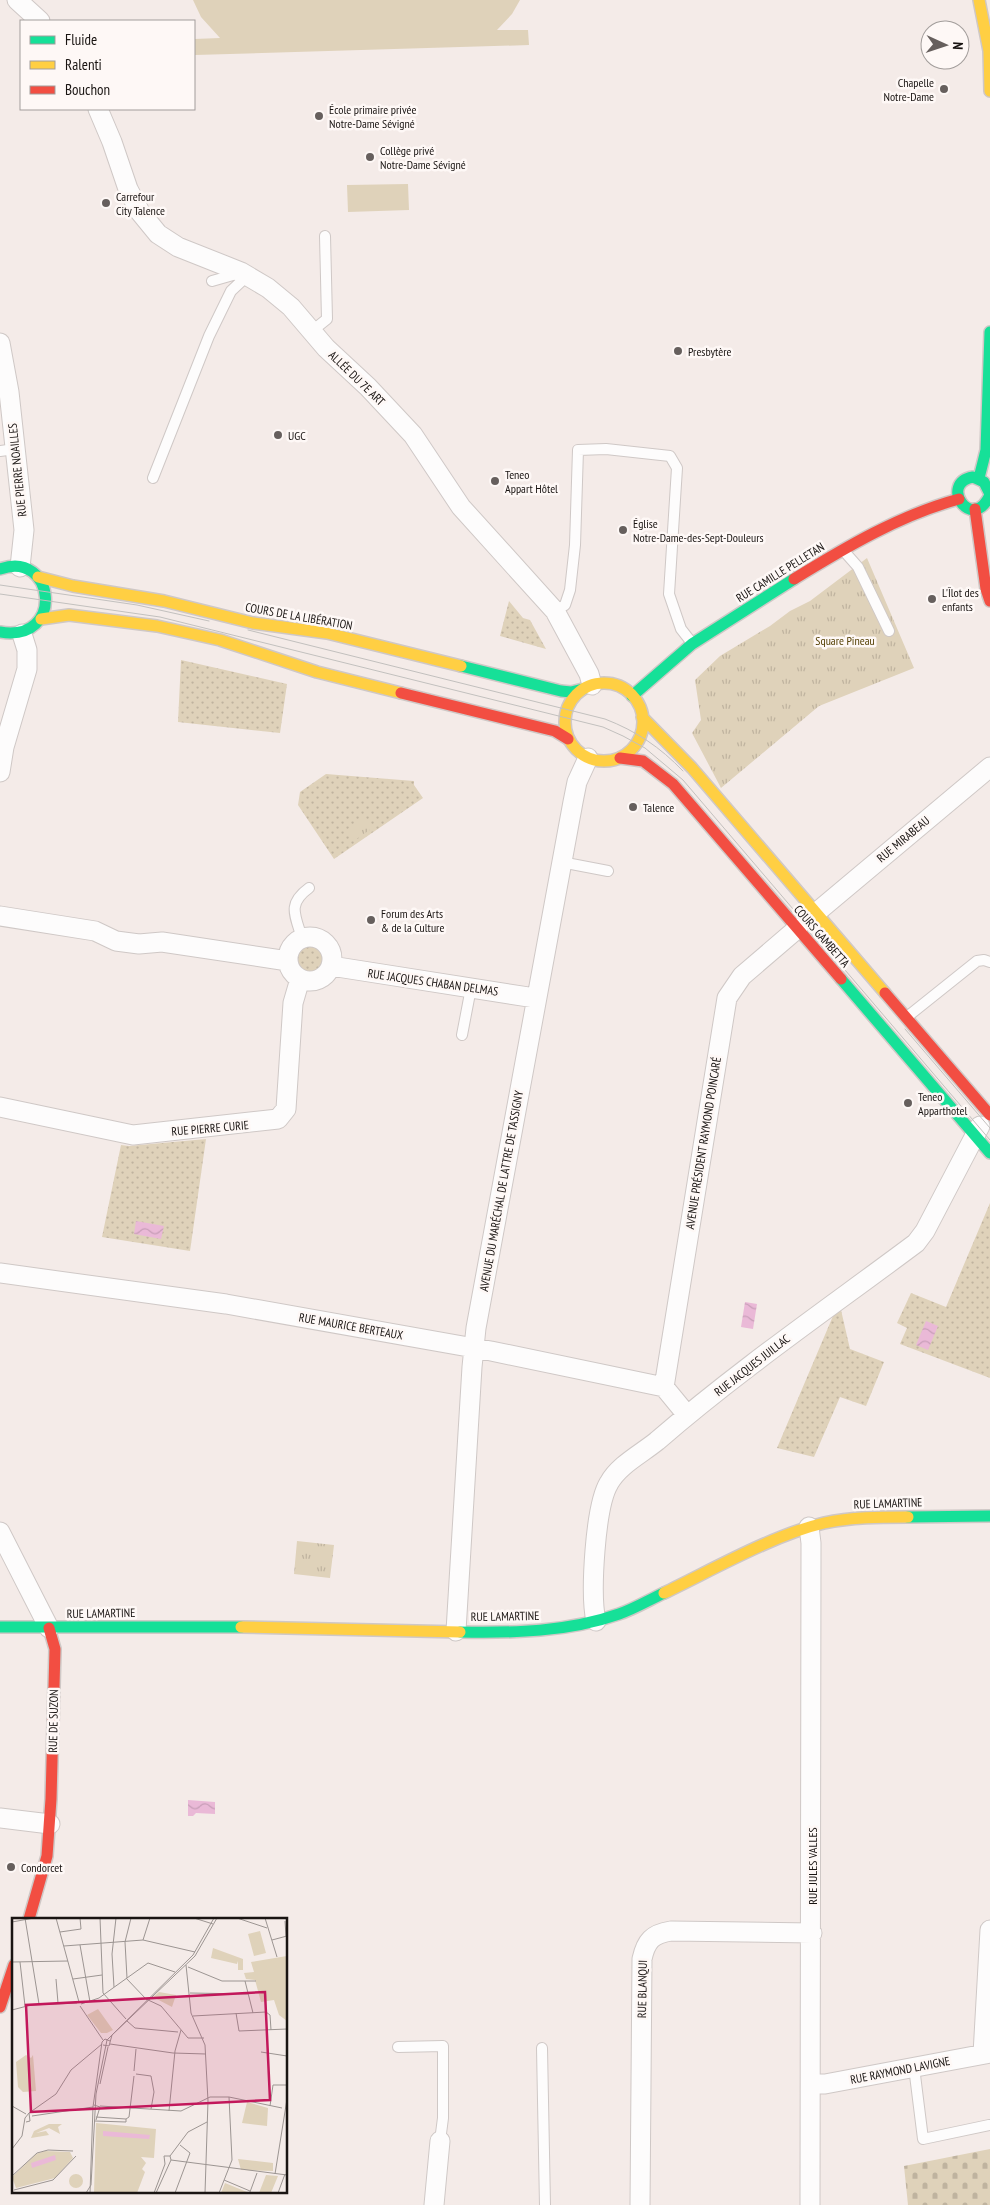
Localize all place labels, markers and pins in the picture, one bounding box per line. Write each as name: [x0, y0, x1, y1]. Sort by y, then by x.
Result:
place label: Chapelle Notre-Dame: [883, 75, 934, 104]
marker: Chapelle Notre-Dame: [938, 83, 950, 95]
place label: École primaire privée Notre-Dame Sévigné: [329, 102, 416, 131]
marker: École primaire privée Notre-Dame Sévigné: [313, 110, 325, 122]
place label: Collège privé Notre-Dame Sévigné: [380, 143, 466, 172]
marker: Collège privé Notre-Dame Sévigné: [364, 151, 376, 163]
place label: Carrefour City Talence: [116, 189, 165, 218]
marker: Carrefour City Talence: [100, 197, 112, 209]
place label: Presbytère: [688, 344, 731, 359]
marker: Presbytère: [672, 345, 684, 357]
place label: UGC: [288, 428, 306, 443]
marker: UGC: [272, 429, 284, 441]
place label: Teneo Appart Hôtel: [505, 467, 558, 496]
marker: Teneo Appart Hôtel: [489, 475, 501, 487]
place label: Église Notre-Dame-des-Sept-Douleurs: [633, 516, 764, 545]
marker: Église Notre-Dame-des-Sept-Douleurs: [617, 524, 629, 536]
place label: L'Îlot des enfants: [942, 585, 979, 614]
marker: L'Îlot des enfants: [926, 593, 938, 605]
place label: Talence: [643, 800, 674, 815]
marker: Talence: [627, 801, 639, 813]
place label: Forum des Arts & de la Culture: [381, 906, 444, 935]
marker: Forum des Arts & de la Culture: [365, 914, 377, 926]
place label: Teneo Apparthotel: [918, 1089, 967, 1118]
marker: Teneo Apparthotel: [902, 1097, 914, 1109]
place label: Condorcet: [21, 1860, 63, 1875]
marker: Condorcet: [5, 1861, 17, 1873]

